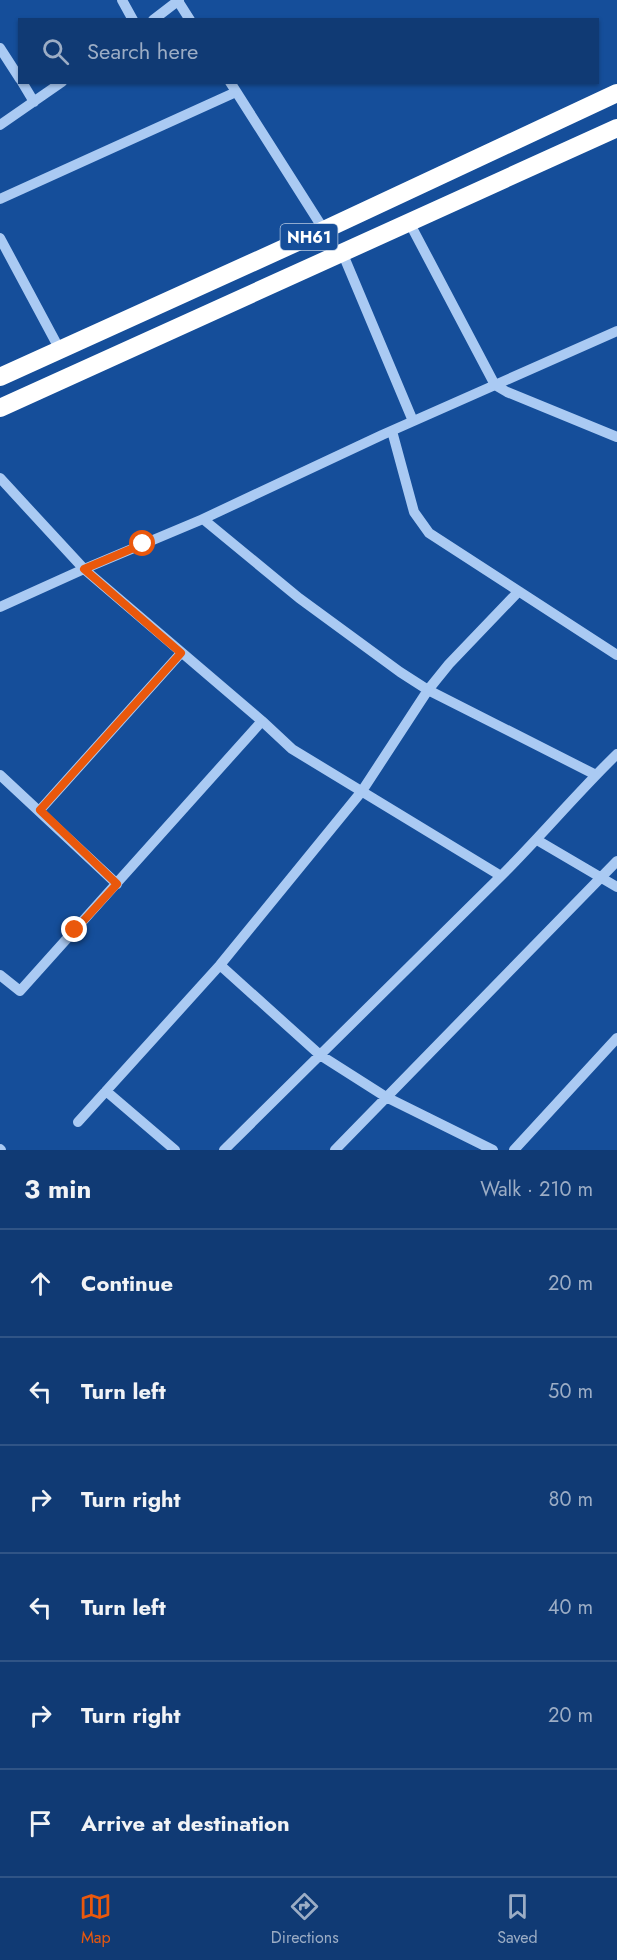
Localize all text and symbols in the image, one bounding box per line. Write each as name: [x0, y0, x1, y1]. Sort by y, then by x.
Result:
search box: [18, 18, 599, 84]
icon: search: [39, 35, 72, 68]
text: Search here: [87, 35, 198, 67]
road number: NH61: [280, 224, 338, 250]
route start: [129, 530, 155, 556]
route end: [61, 916, 87, 942]
text: 3 min: [24, 1170, 91, 1208]
text: Walk · 210 m: [480, 1175, 593, 1204]
icon: ahead: [24, 1267, 57, 1300]
text: Continue: [81, 1267, 173, 1299]
text: 20 m: [548, 1269, 593, 1298]
icon: left: [24, 1375, 57, 1408]
text: Turn left: [81, 1375, 166, 1407]
text: 50 m: [548, 1377, 593, 1406]
icon: right: [24, 1483, 57, 1516]
text: Turn right: [81, 1483, 181, 1515]
text: 80 m: [548, 1485, 593, 1514]
icon: left: [24, 1591, 57, 1624]
text: Turn left: [81, 1591, 166, 1623]
text: 40 m: [548, 1593, 593, 1622]
icon: right: [24, 1699, 57, 1732]
text: Turn right: [81, 1699, 181, 1731]
text: 20 m: [548, 1701, 593, 1730]
icon: arrive: [24, 1807, 57, 1840]
text: Arrive at destination: [81, 1807, 290, 1839]
tab: Map: [79, 1890, 112, 1949]
tab: Directions: [271, 1890, 339, 1949]
tab: Saved: [497, 1890, 538, 1949]

